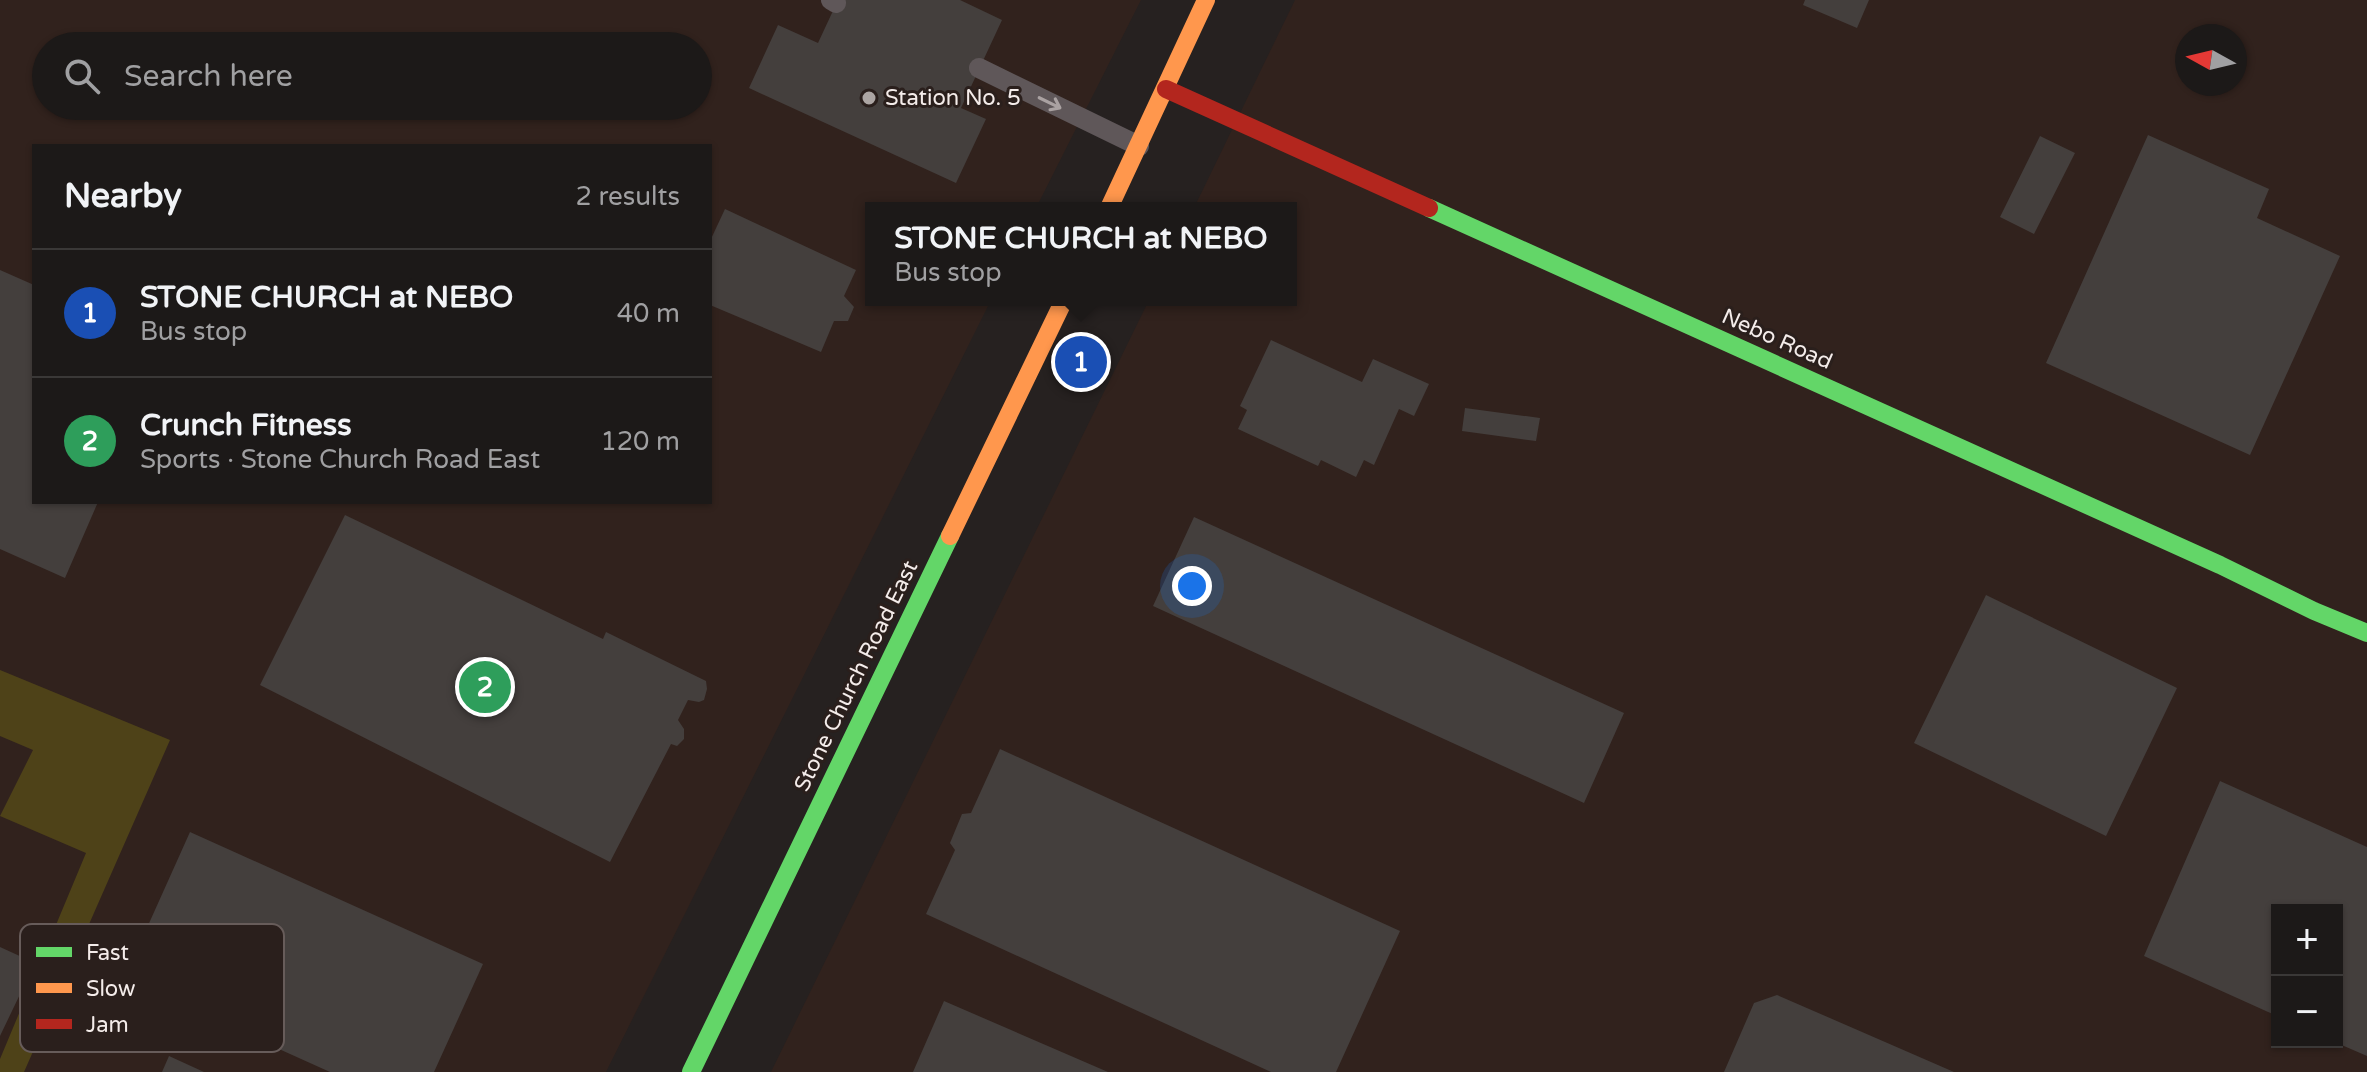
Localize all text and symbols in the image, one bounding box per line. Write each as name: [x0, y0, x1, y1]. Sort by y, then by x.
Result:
north arrow: [2175, 24, 2247, 96]
search box: [32, 32, 712, 120]
icon: search: [60, 54, 104, 98]
text: Search here: [124, 58, 293, 95]
place label: Station No. 5: [885, 85, 1021, 111]
marker: Station No. 5: [860, 89, 878, 107]
one-way arrow: [1037, 95, 1061, 111]
text: Nearby: [64, 176, 182, 217]
text: 2 results: [575, 181, 680, 212]
popup: [865, 202, 1297, 306]
text: STONE CHURCH at NEBO: [894, 220, 1268, 257]
text: Bus stop: [894, 257, 1002, 288]
text: STONE CHURCH at NEBO: [140, 279, 513, 316]
text: 1: [82, 298, 98, 329]
text: 40 m: [617, 298, 680, 329]
street label: Nebo Road: [1718, 303, 1836, 375]
text: Bus stop: [140, 316, 247, 347]
pin: 1: [1055, 332, 1107, 392]
text: Crunch Fitness: [140, 407, 352, 444]
text: 2: [82, 426, 98, 457]
text: 120 m: [600, 426, 680, 457]
text: Sports · Stone Church Road East: [140, 444, 540, 475]
street label: Stone Church Road East: [789, 556, 923, 796]
your location: [1172, 566, 1212, 606]
pin: 2: [459, 657, 511, 717]
map controls: [2271, 904, 2343, 1048]
button: +: [2271, 904, 2343, 976]
legend: [20, 924, 284, 1052]
text: Fast: [86, 940, 129, 966]
text: Slow: [86, 976, 136, 1002]
button: −: [2271, 976, 2343, 1048]
text: Jam: [86, 1012, 129, 1038]

